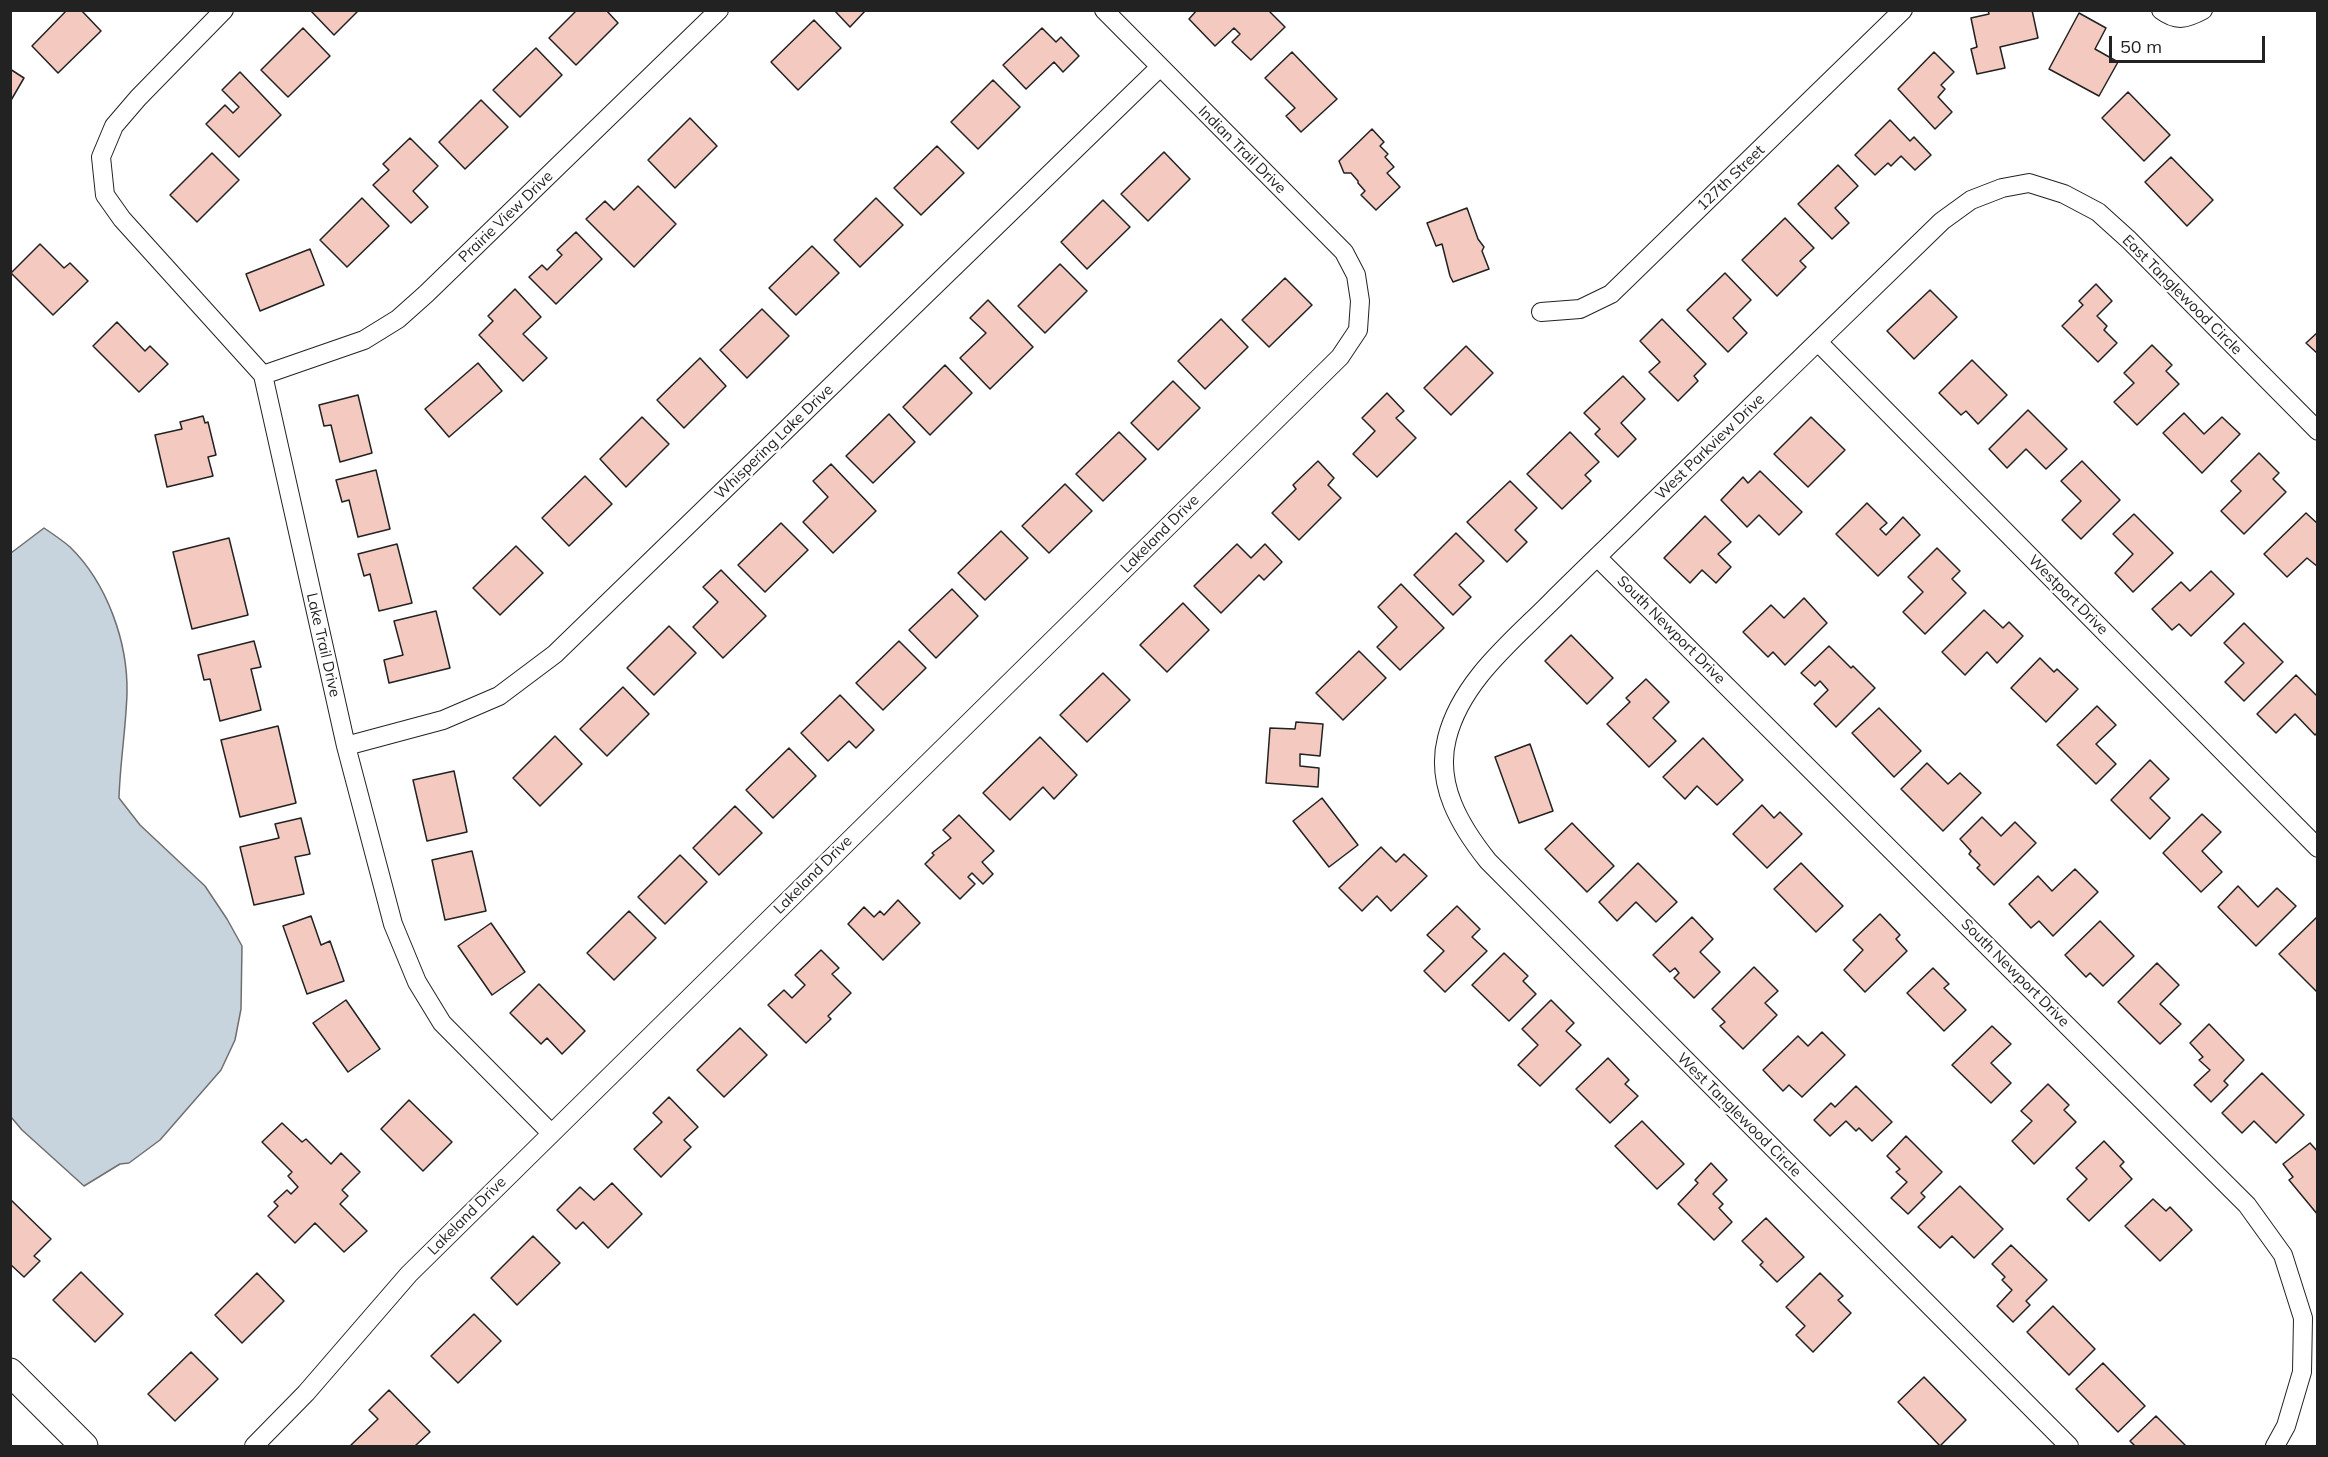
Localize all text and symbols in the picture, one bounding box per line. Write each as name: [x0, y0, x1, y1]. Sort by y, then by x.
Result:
scale bar: [2112, 24, 2268, 62]
text: 50 m: [2120, 35, 2162, 58]
street label: Indian Trail Drive: [1194, 102, 1290, 198]
street label: 127th Street: [1694, 142, 1768, 214]
street label: Prairie View Drive: [455, 167, 557, 267]
street label: East Tanglewood Circle: [2118, 231, 2246, 359]
street label: Whispering Lake Drive: [711, 381, 837, 503]
street label: West Parkview Drive: [1652, 390, 1768, 504]
street label: Lakeland Drive: [1117, 491, 1203, 577]
street label: Westport Drive: [2024, 551, 2112, 639]
street label: South Newport Drive: [1613, 572, 1729, 688]
street label: Lake Trail Drive: [302, 591, 344, 699]
street label: Lakeland Drive: [770, 832, 856, 918]
street label: South Newport Drive: [1957, 915, 2073, 1031]
street label: West Tanglewood Circle: [1673, 1049, 1805, 1181]
street label: Lakeland Drive: [424, 1173, 510, 1259]

